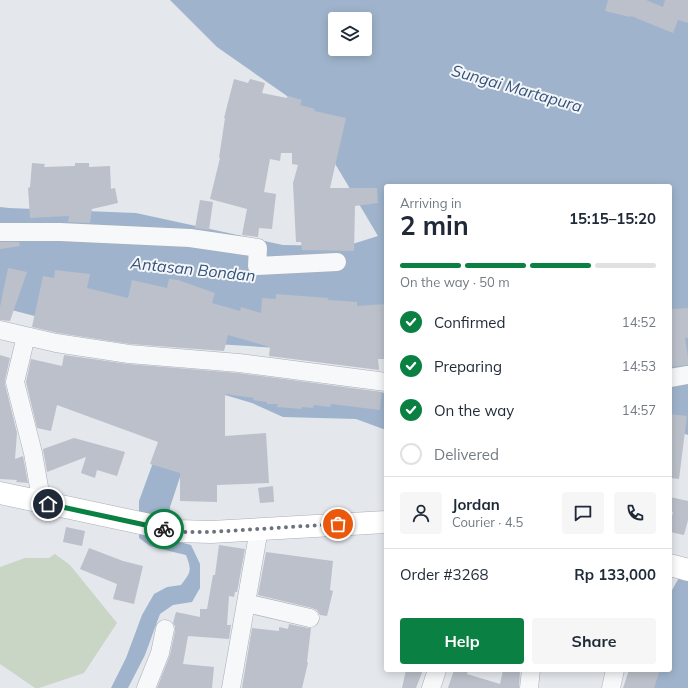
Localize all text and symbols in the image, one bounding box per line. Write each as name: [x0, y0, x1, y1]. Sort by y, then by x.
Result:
map controls: [328, 12, 372, 56]
button: layers: [328, 12, 372, 56]
water label: Sungai Martapura: [449, 60, 585, 116]
text: Arriving in: [400, 195, 462, 211]
text: 2 min: [400, 209, 469, 242]
text: 15:15–15:20: [569, 209, 656, 228]
water label: Antasan Bondan: [129, 252, 256, 285]
text: On the way · 50 m: [400, 274, 510, 290]
icon: check: [400, 311, 422, 333]
text: Confirmed: [434, 313, 505, 332]
text: 14:52: [622, 314, 656, 330]
icon: check: [400, 355, 422, 377]
text: Preparing: [434, 357, 502, 376]
text: 14:53: [622, 358, 656, 374]
icon: check: [400, 399, 422, 421]
text: On the way: [434, 401, 514, 420]
text: 14:57: [622, 402, 656, 418]
text: Delivered: [434, 445, 499, 464]
pin: [31, 487, 65, 521]
button: person: [400, 492, 442, 534]
button: chat: [562, 492, 604, 534]
button: phone: [614, 492, 656, 534]
icon: home: [37, 493, 59, 515]
text: Jordan: [452, 495, 500, 514]
pin: [321, 507, 355, 541]
courier: [144, 509, 184, 549]
icon: bag: [327, 513, 349, 535]
text: Courier · 4.5: [452, 514, 523, 530]
icon: bike: [153, 518, 175, 540]
text: Order #3268: [400, 565, 488, 584]
text: Rp 133,000: [574, 565, 656, 584]
button: Help: [400, 618, 524, 664]
button: Share: [532, 618, 656, 664]

